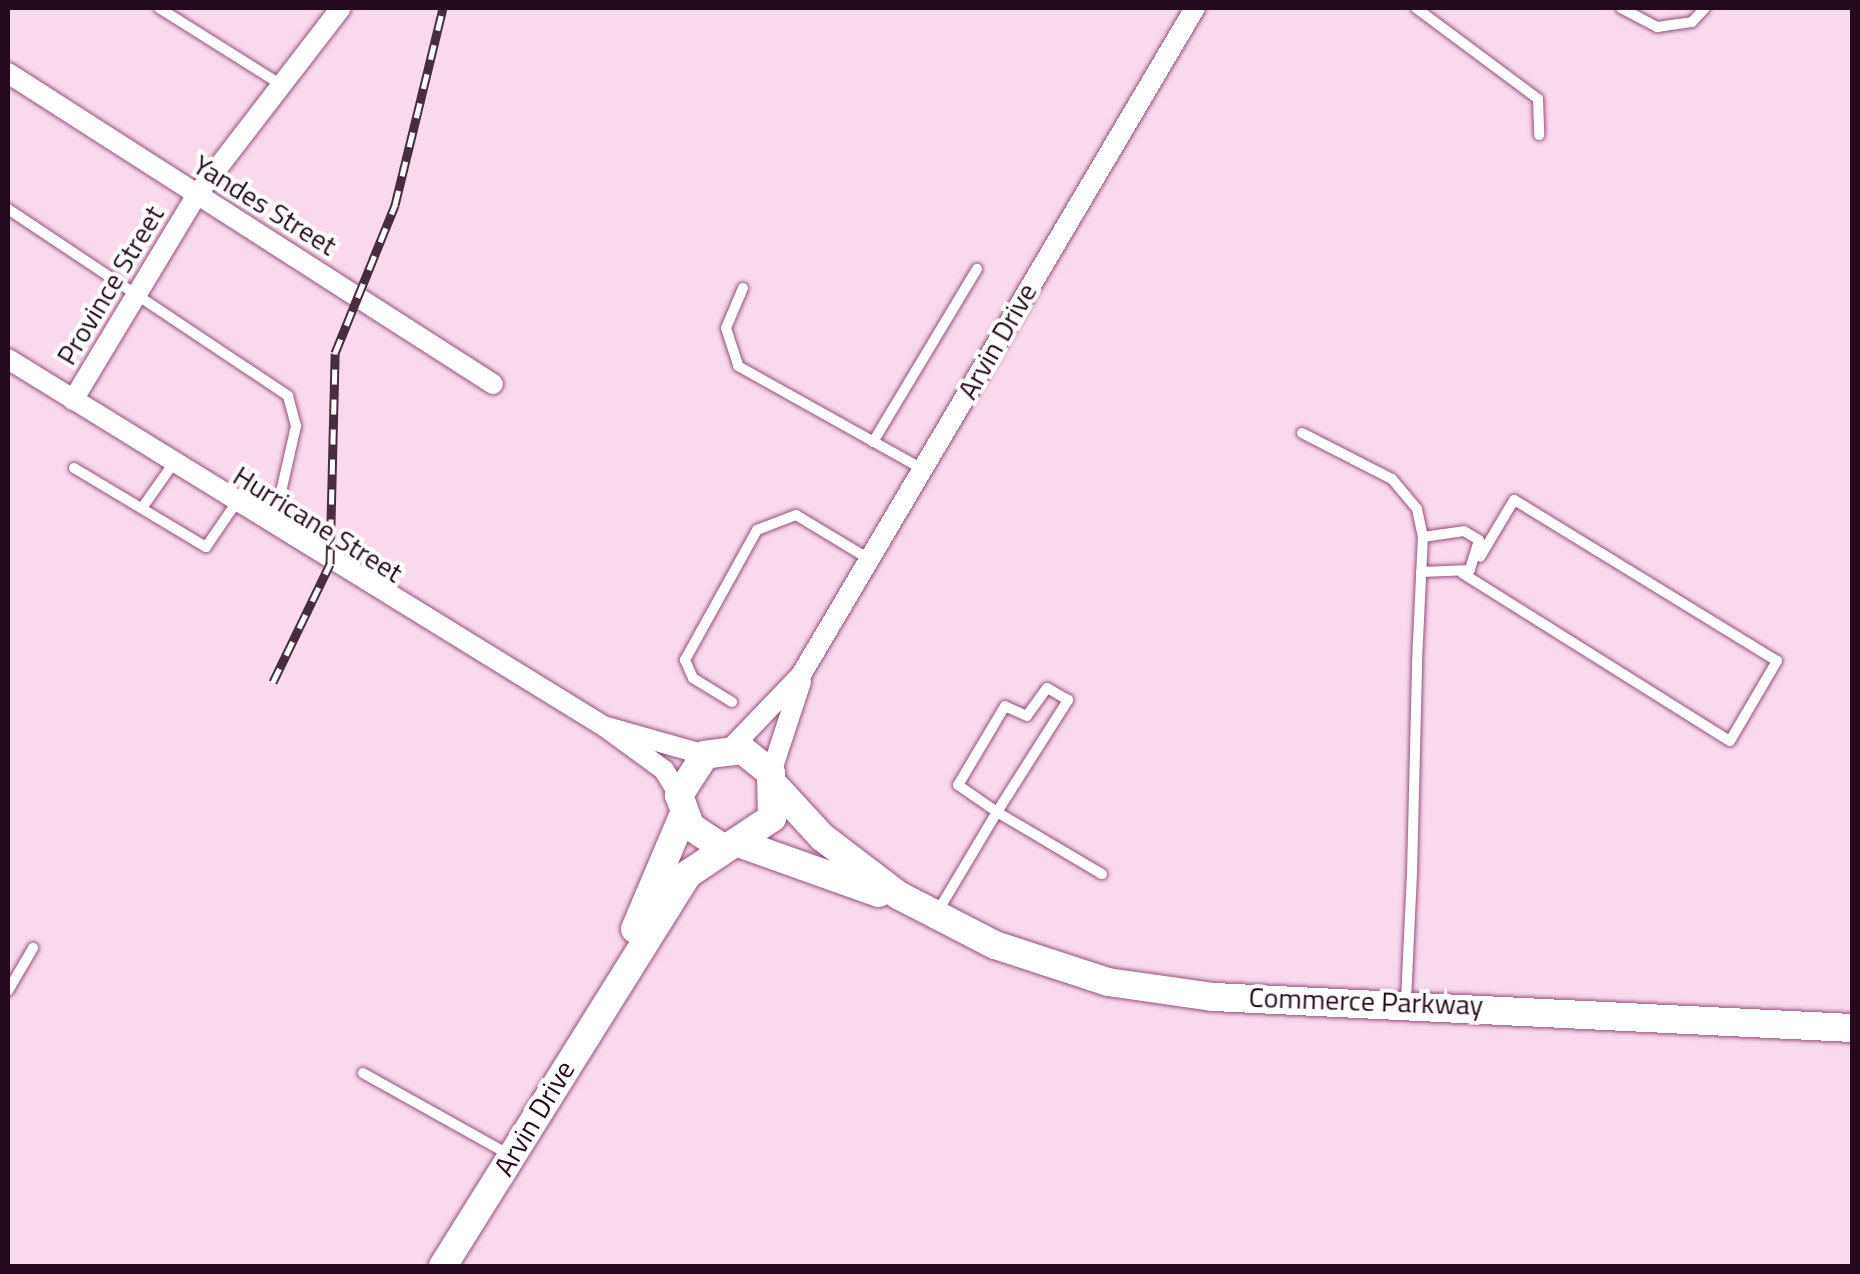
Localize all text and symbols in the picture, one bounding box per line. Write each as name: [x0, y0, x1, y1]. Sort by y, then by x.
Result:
street label: Yandes Street: [187, 148, 343, 262]
street label: Province Street: [49, 199, 171, 371]
street label: Arvin Drive: [950, 277, 1044, 405]
street label: Hurricane Street: [227, 459, 409, 589]
street label: Commerce Parkway: [1248, 980, 1484, 1022]
street label: Arvin Drive: [487, 1054, 581, 1182]

